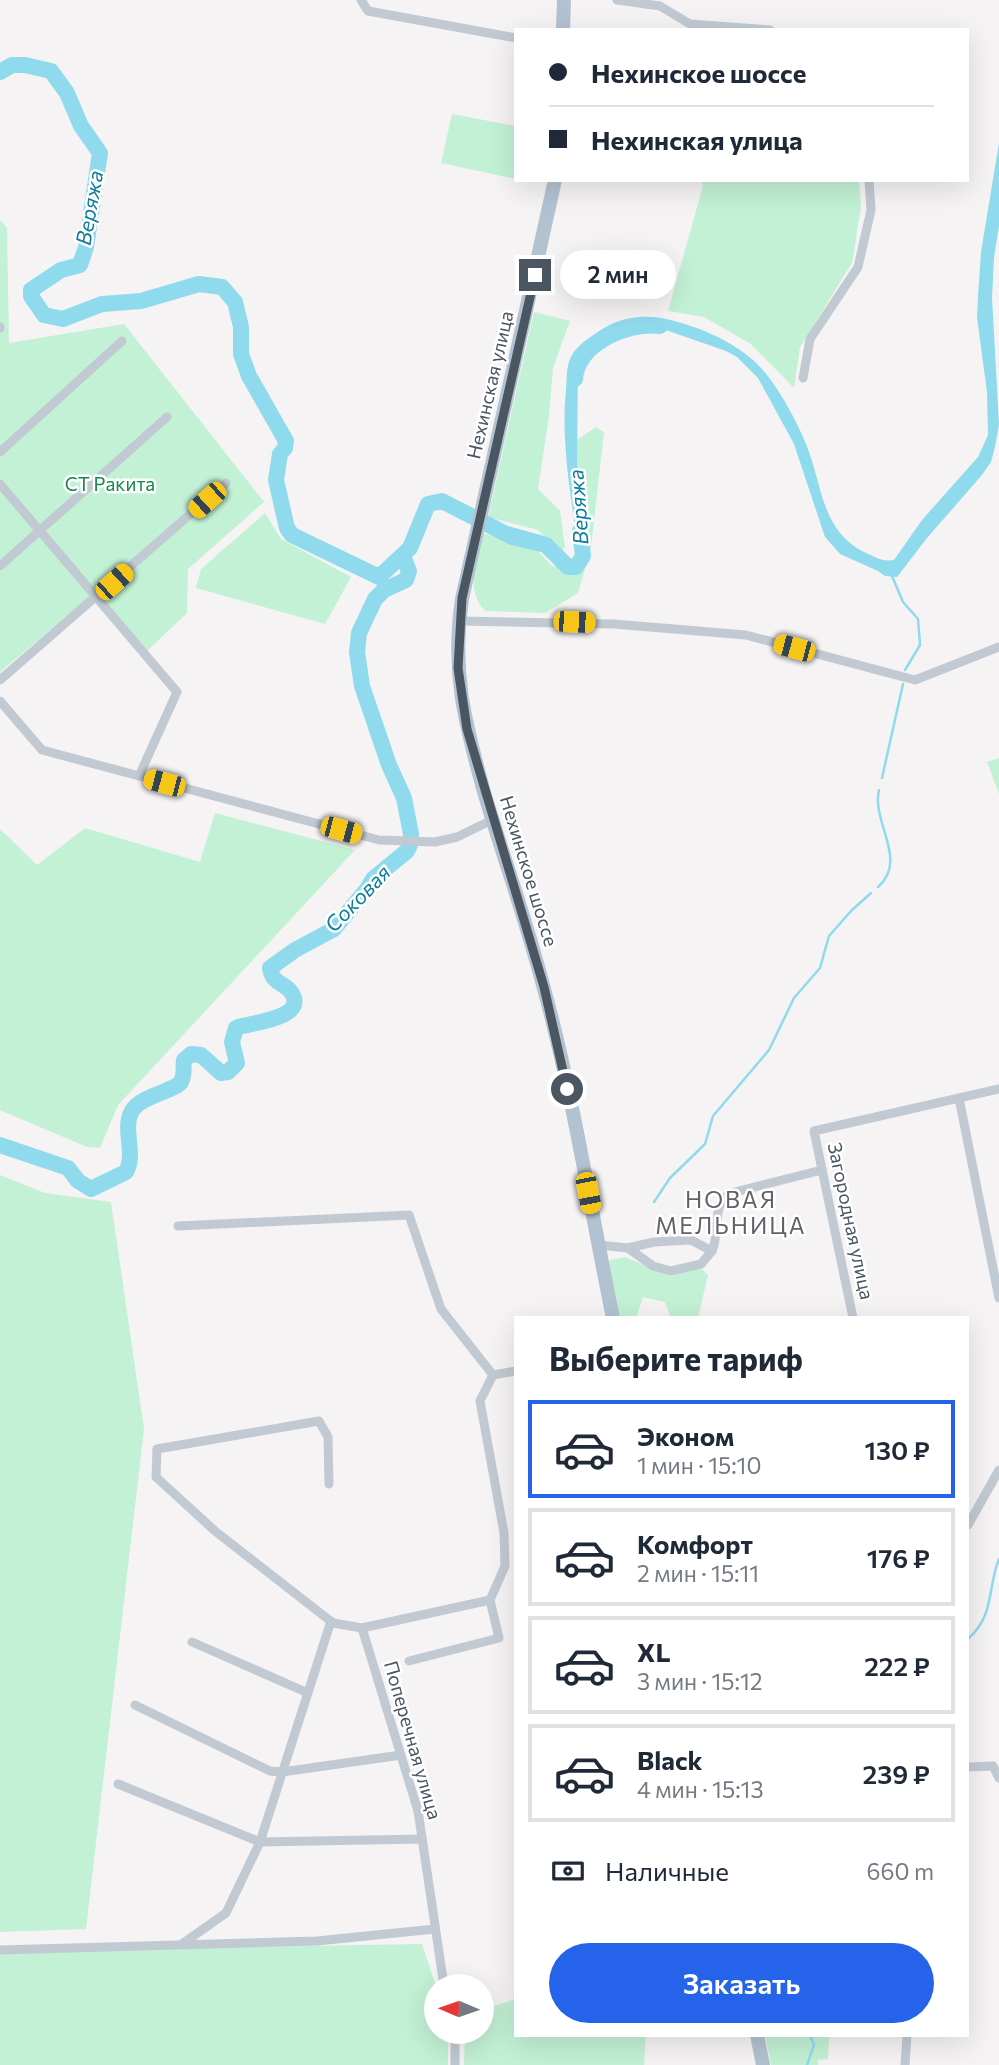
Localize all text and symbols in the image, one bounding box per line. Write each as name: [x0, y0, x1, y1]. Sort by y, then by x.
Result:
text: Нехинское шоссе: [591, 57, 806, 88]
text: Нехинская улица: [591, 124, 803, 155]
water label: Веряжа: [70, 168, 107, 247]
callout: 2 мин: [560, 250, 675, 300]
route end: [519, 259, 551, 291]
text: 2 мин: [588, 260, 648, 288]
street label: Нехинская улица: [461, 309, 518, 461]
water label: Веряжа: [562, 468, 593, 546]
park label: СТ Ракита: [65, 472, 155, 495]
car: [185, 478, 230, 522]
car: [92, 560, 137, 604]
car: [553, 611, 596, 633]
car: [771, 632, 818, 664]
car: [141, 767, 188, 799]
street label: Нехинское шоссе: [496, 793, 563, 949]
car: [318, 814, 365, 846]
water label: Соковая: [319, 859, 395, 937]
route start: [551, 1073, 583, 1105]
street label: Загородная улица: [824, 1140, 879, 1302]
car: [574, 1170, 603, 1216]
district label: НОВАЯ МЕЛЬНИЦА: [655, 1185, 807, 1239]
text: Выберите тариф: [549, 1338, 803, 1378]
icon: car: [553, 1418, 616, 1481]
text: Эконом: [637, 1420, 734, 1451]
text: 130 ₽: [864, 1434, 930, 1465]
text: 1 мин · 15:10: [637, 1451, 761, 1479]
icon: car: [553, 1526, 616, 1589]
text: Комфорт: [637, 1528, 753, 1559]
text: 176 ₽: [867, 1542, 930, 1573]
text: 2 мин · 15:11: [637, 1559, 759, 1587]
icon: car: [553, 1634, 616, 1697]
text: XL: [637, 1636, 671, 1667]
text: 222 ₽: [864, 1650, 930, 1681]
street label: Поперечная улица: [380, 1658, 447, 1822]
text: 3 мин · 15:12: [637, 1667, 763, 1695]
icon: car: [553, 1742, 616, 1805]
text: Black: [637, 1744, 703, 1775]
text: 239 ₽: [863, 1758, 930, 1789]
text: 4 мин · 15:13: [637, 1775, 764, 1803]
icon: cash: [549, 1852, 587, 1890]
text: Наличные: [605, 1855, 729, 1886]
text: 660 m: [867, 1857, 934, 1885]
button: Заказать: [549, 1943, 934, 2023]
north arrow: [424, 1974, 494, 2044]
map controls: [424, 1974, 494, 2044]

